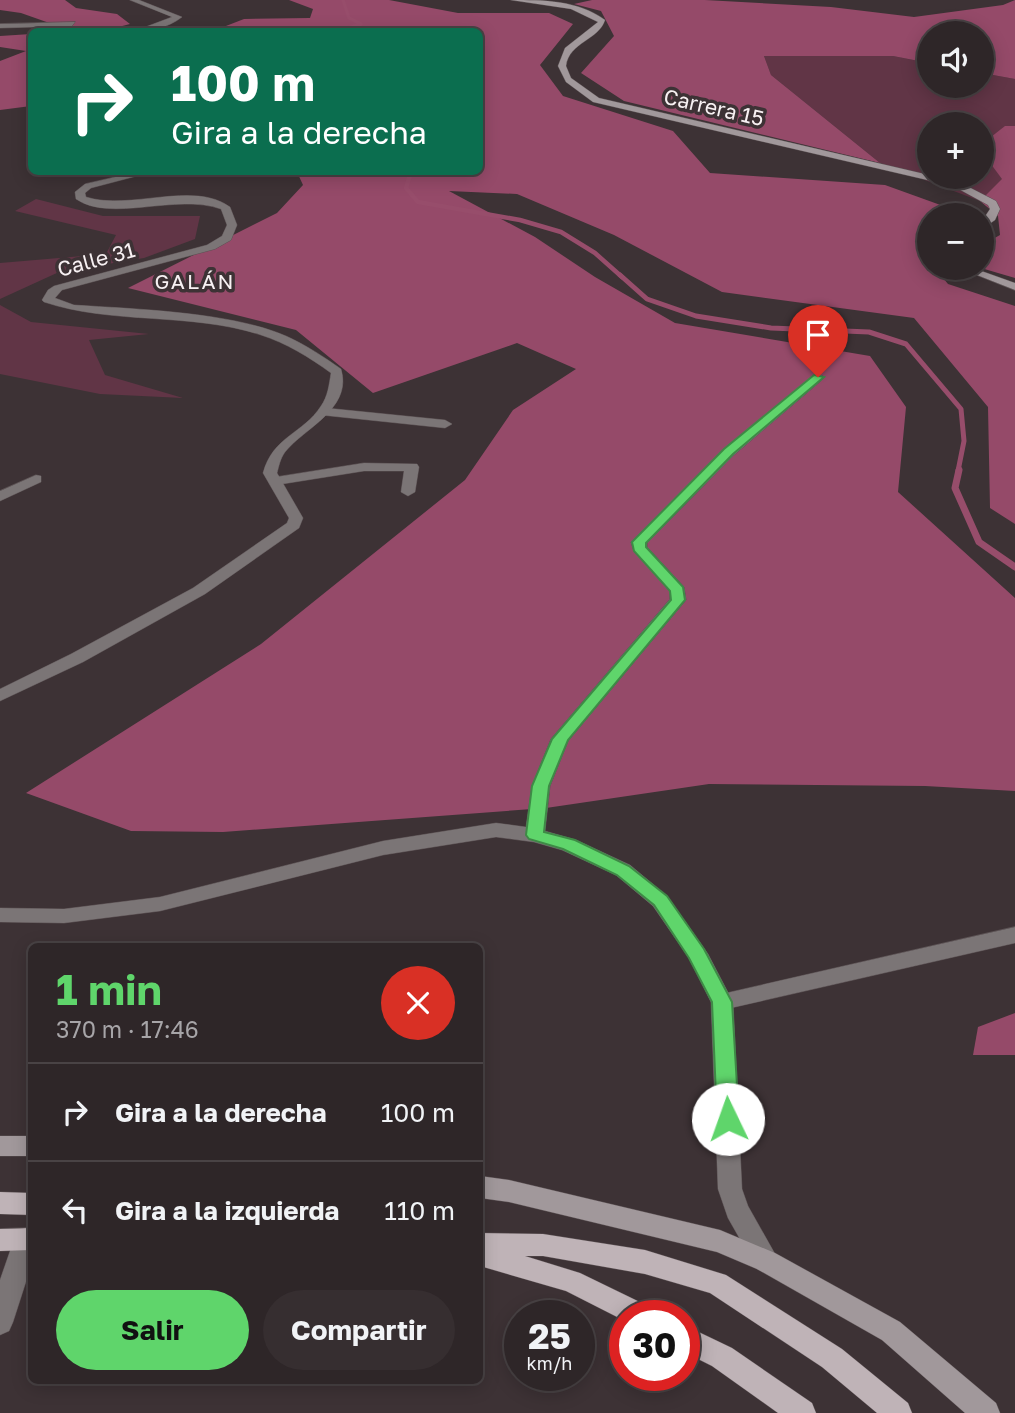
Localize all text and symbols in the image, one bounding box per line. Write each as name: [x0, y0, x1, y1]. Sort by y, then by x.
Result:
map controls: [917, 21, 994, 280]
button: sound: [917, 21, 994, 98]
text: 100 m: [171, 53, 315, 112]
icon: right: [56, 56, 147, 147]
street label: Carrera 15: [661, 83, 767, 131]
button: +: [917, 112, 994, 189]
text: Gira a la derecha: [171, 113, 427, 151]
button: −: [917, 203, 994, 280]
street label: Calle 31: [54, 236, 138, 282]
district label: GALÁN: [154, 268, 236, 294]
pin: [788, 305, 848, 377]
icon: arrive: [799, 316, 837, 354]
text: 1 min: [56, 964, 162, 1014]
button: close: [381, 966, 455, 1040]
text: 370 m · 17:46: [56, 1015, 199, 1043]
position arrow: [691, 1082, 765, 1156]
icon: right: [56, 1093, 94, 1131]
text: Gira a la derecha: [115, 1097, 327, 1128]
text: 100 m: [381, 1097, 455, 1128]
icon: left: [56, 1191, 94, 1229]
text: Gira a la izquierda: [115, 1195, 339, 1226]
text: 110 m: [384, 1195, 455, 1226]
button: Salir: [56, 1290, 249, 1370]
button: Compartir: [263, 1290, 455, 1370]
speed limit sign: 30: [609, 1300, 700, 1391]
text: 25: [528, 1315, 571, 1357]
text: km/h: [527, 1352, 572, 1374]

